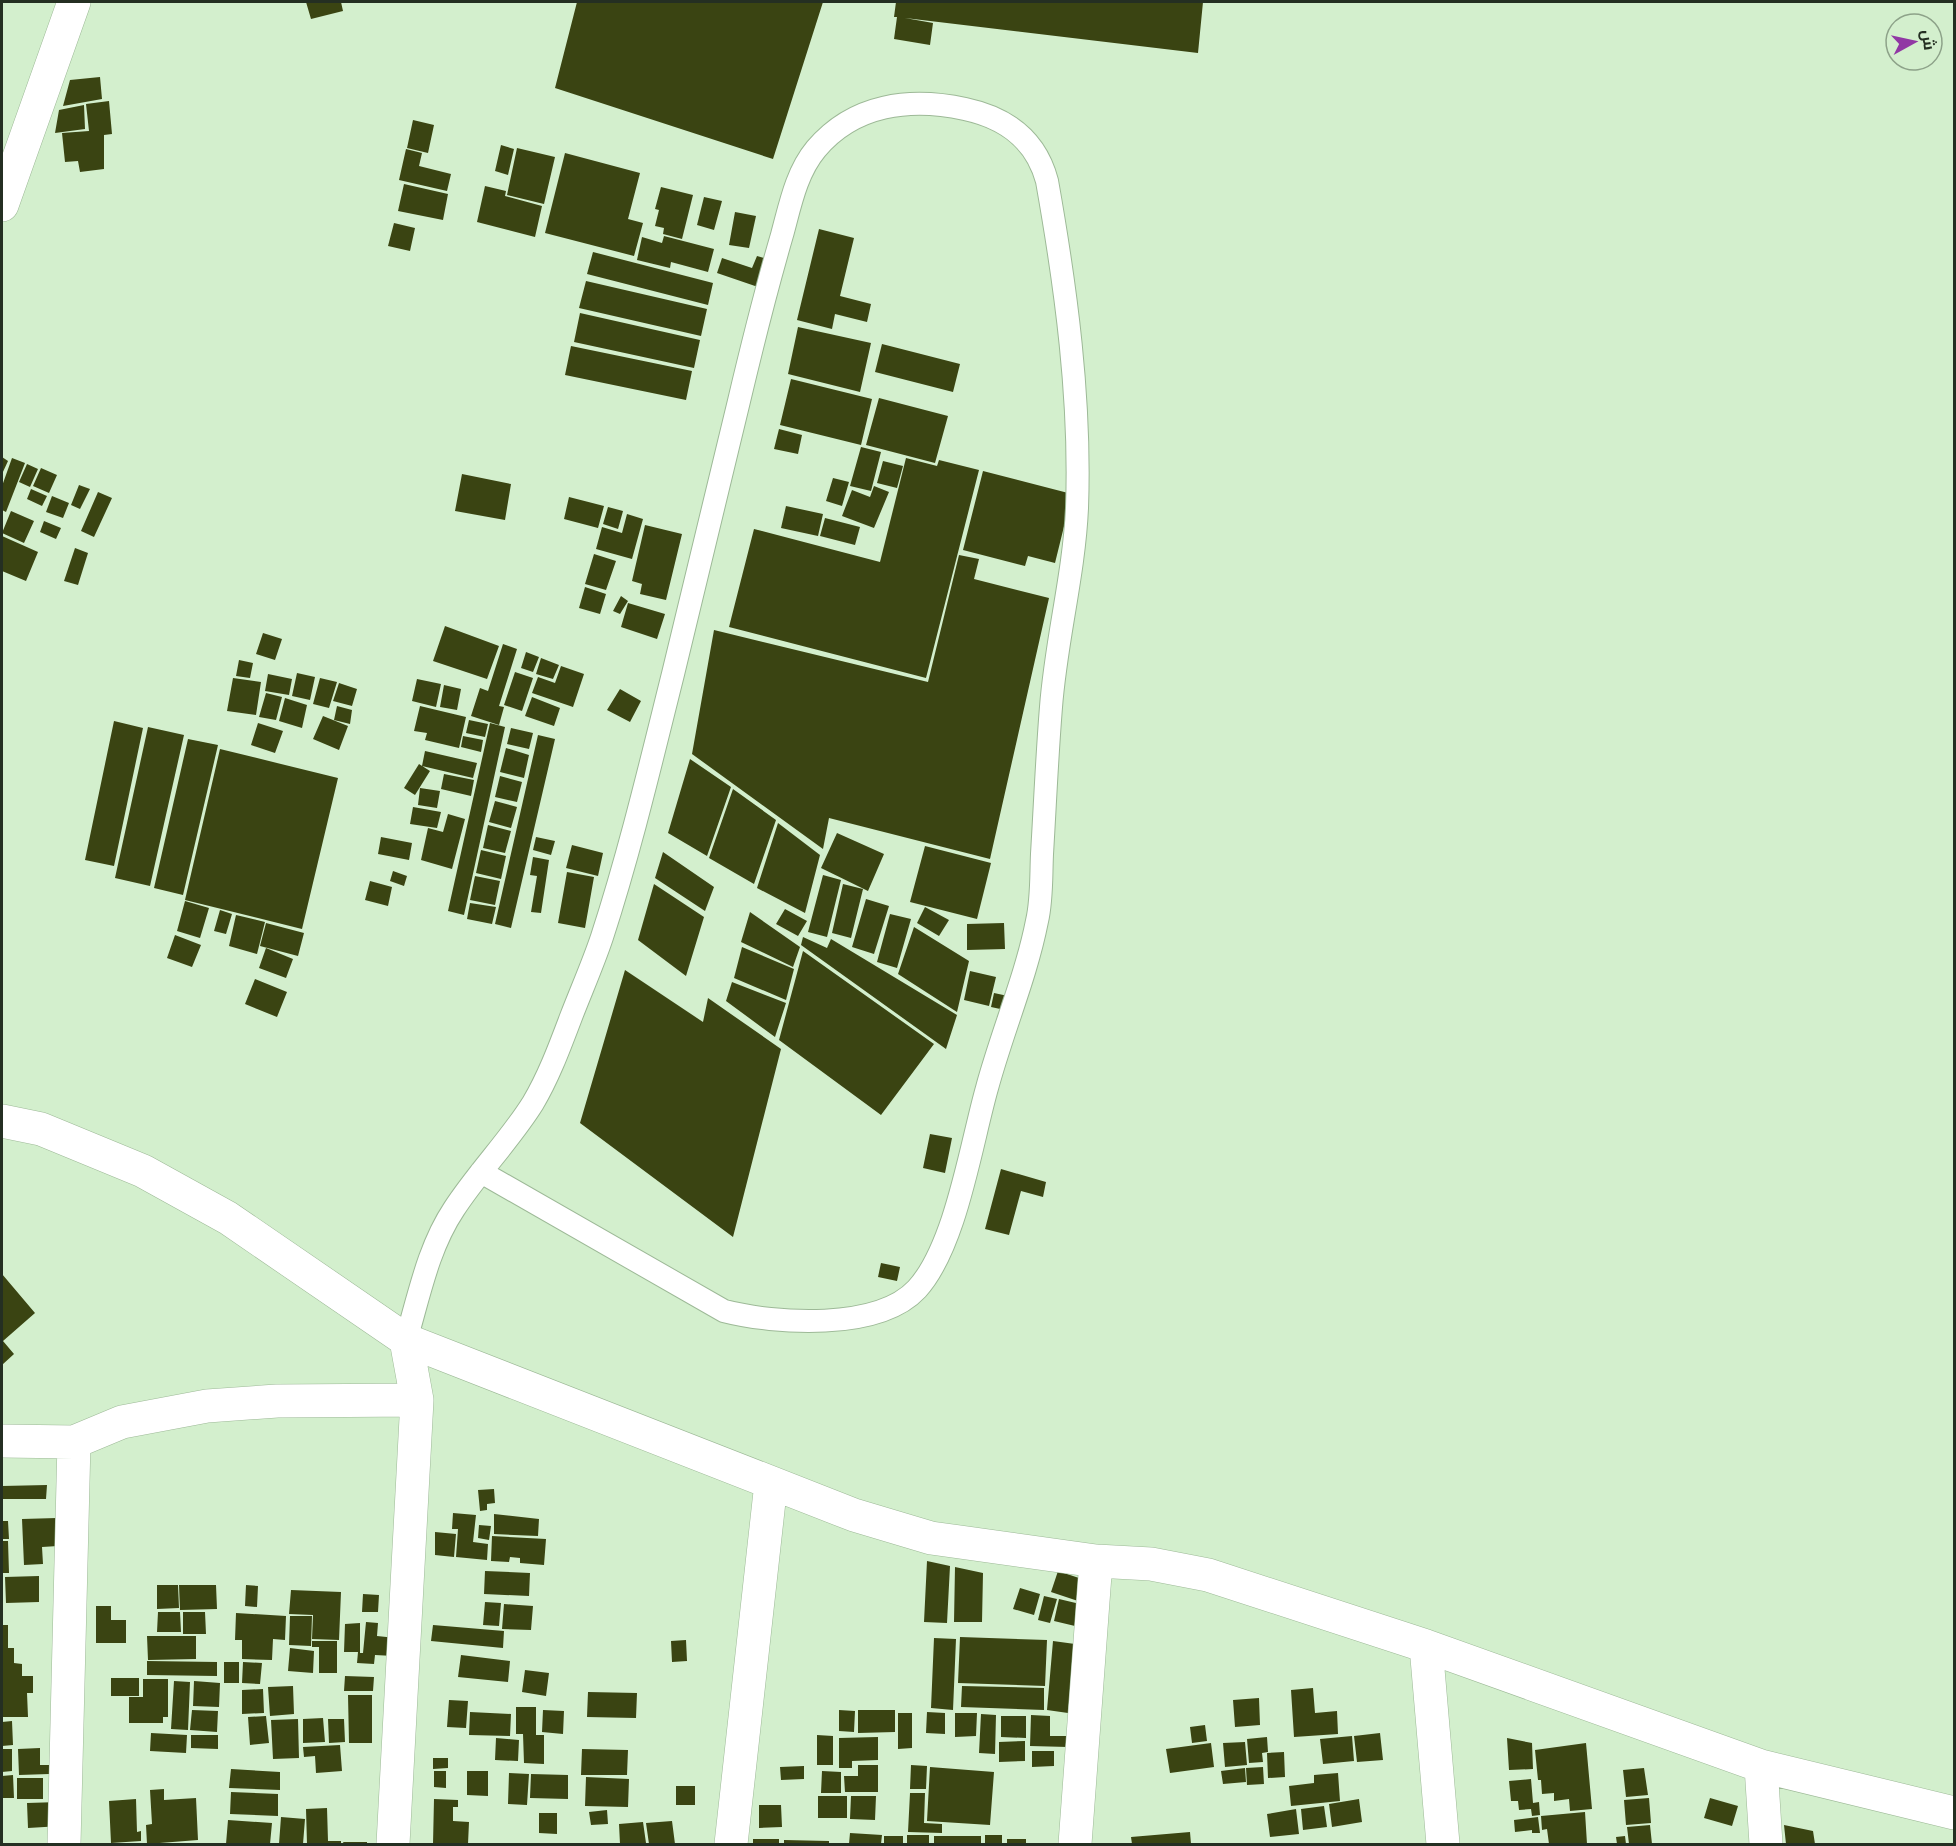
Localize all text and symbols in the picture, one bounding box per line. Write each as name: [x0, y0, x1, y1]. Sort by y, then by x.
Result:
north arrow: [1884, 12, 1944, 72]
text: ش: [1918, 28, 1939, 51]

